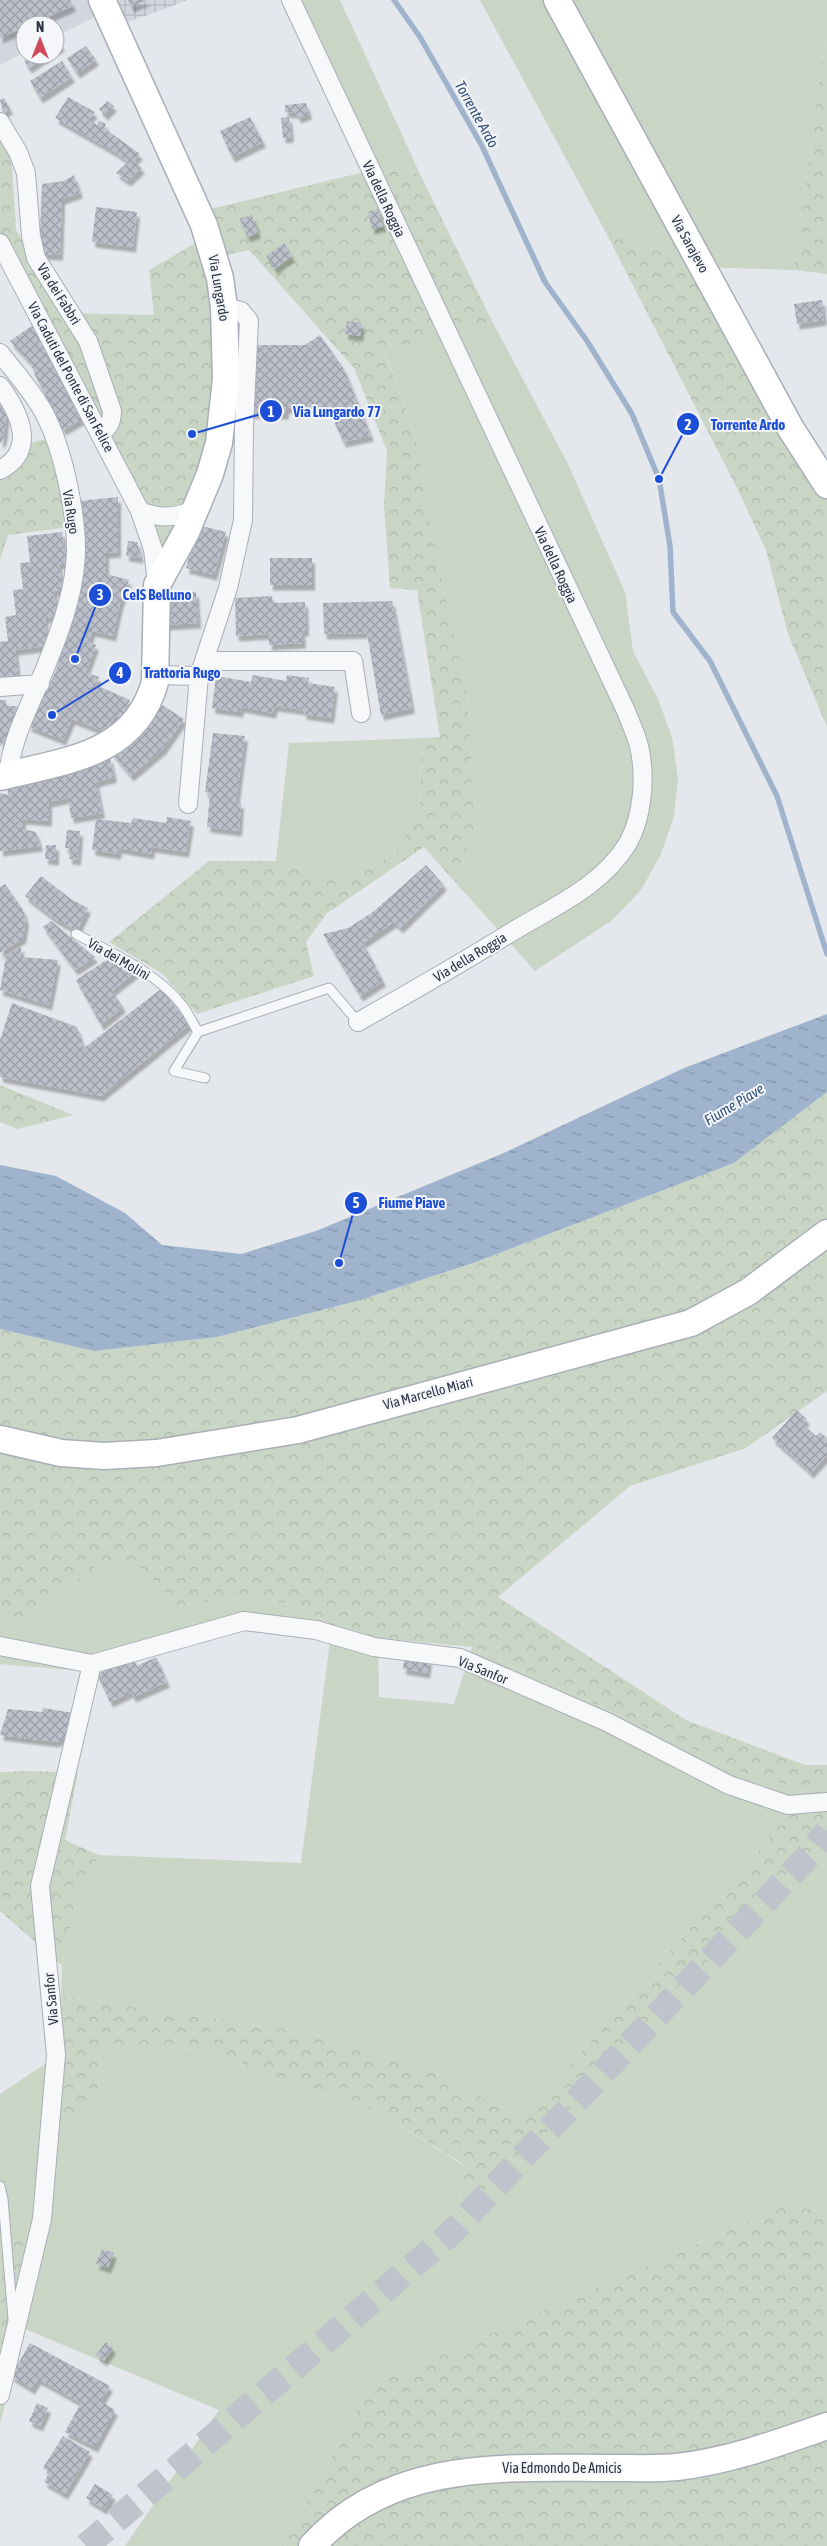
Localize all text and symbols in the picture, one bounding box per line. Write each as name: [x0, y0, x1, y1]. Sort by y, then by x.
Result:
north arrow: [15, 15, 65, 65]
text: N: [36, 19, 44, 35]
water label: Torrente Ardo: [452, 78, 502, 150]
street label: Via della Roggia: [359, 158, 409, 240]
street label: Via Sarajevo: [668, 213, 712, 275]
street label: Via Lungardo: [205, 254, 233, 322]
street label: Via dei Fabbri: [34, 260, 84, 328]
street label: Via Caduti del Ponte di San Felice: [25, 299, 117, 455]
callout: Via Lungardo 77: [258, 396, 391, 426]
text: 1: [267, 403, 275, 420]
text: Via Lungardo 77: [292, 403, 381, 420]
callout: Torrente Ardo: [676, 409, 796, 439]
text: 2: [684, 416, 692, 433]
text: Torrente Ardo: [711, 416, 785, 433]
street label: Via Rugo: [60, 489, 82, 535]
street label: Via della Roggia: [531, 524, 581, 606]
callout: CeIS Belluno: [88, 580, 202, 610]
text: 3: [96, 586, 104, 603]
text: CeIS Belluno: [122, 586, 192, 603]
callout: Trattoria Rugo: [108, 658, 230, 688]
text: 4: [115, 664, 124, 681]
text: Trattoria Rugo: [143, 664, 221, 681]
street label: Via della Roggia: [431, 929, 509, 985]
street label: Via dei Molini: [85, 935, 153, 983]
water label: Fiume Piave: [701, 1079, 767, 1128]
callout: Fiume Piave: [343, 1188, 455, 1218]
text: 5: [352, 1194, 360, 1211]
text: Fiume Piave: [379, 1194, 446, 1211]
street label: Via Marcello Miari: [381, 1373, 475, 1413]
street label: Via Sanfor: [456, 1653, 511, 1688]
street label: Via Sanfor: [41, 1971, 61, 2026]
street label: Via Edmondo De Amicis: [502, 2460, 622, 2476]

